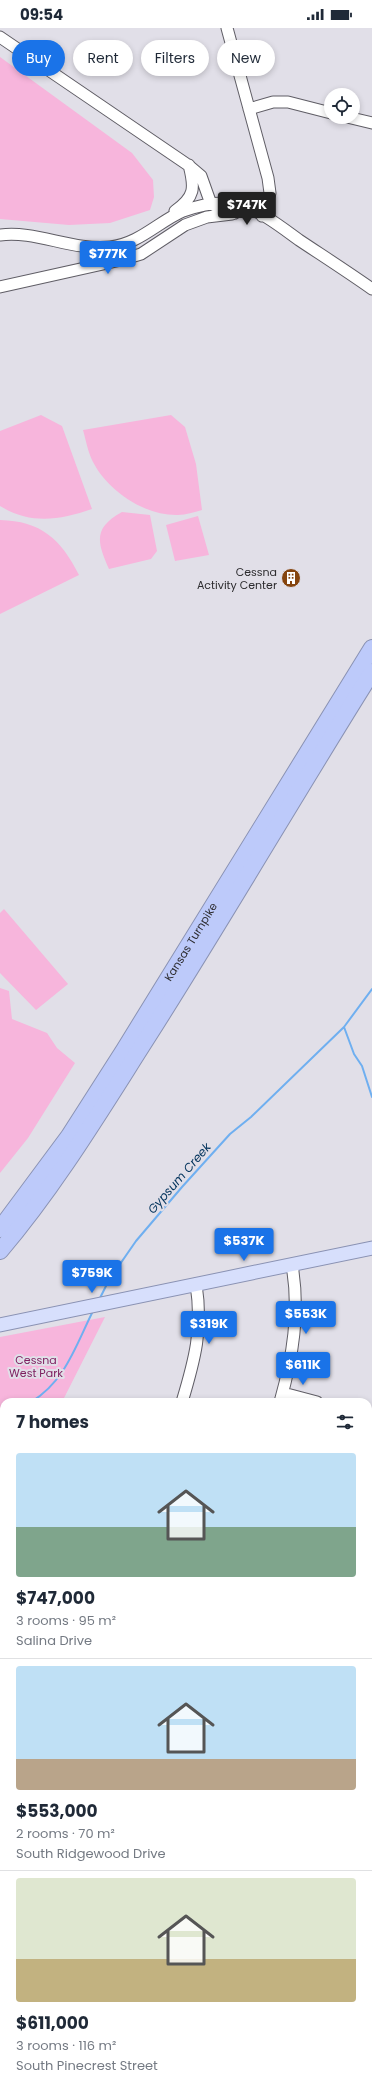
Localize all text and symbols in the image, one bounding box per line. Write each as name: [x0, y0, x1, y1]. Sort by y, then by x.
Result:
text: 09:54: [20, 4, 63, 25]
chip: Buy: [12, 40, 65, 76]
chip: Rent: [73, 40, 133, 76]
chip: Filters: [141, 40, 209, 76]
chip: New: [217, 40, 275, 76]
map controls: [324, 88, 360, 124]
button: locate: [324, 88, 360, 124]
pin: $747K: [219, 192, 275, 226]
text: $747K: [227, 195, 267, 214]
pin: $777K: [80, 241, 136, 275]
text: $777K: [89, 244, 127, 263]
place label: Cessna Activity Center: [197, 564, 277, 593]
building icon: Cessna Activity Center: [280, 567, 302, 589]
street label: Kansas Turnpike: [160, 899, 221, 984]
water label: Gypsum Creek: [143, 1138, 215, 1217]
pin: $537K: [216, 1228, 272, 1262]
text: $537K: [224, 1231, 264, 1250]
pin: $759K: [64, 1260, 120, 1294]
text: $759K: [71, 1263, 113, 1282]
pin: $553K: [278, 1301, 334, 1335]
text: $553K: [285, 1304, 327, 1323]
pin: $319K: [181, 1311, 237, 1345]
text: $319K: [190, 1314, 228, 1333]
park label: Cessna West Park: [9, 1352, 63, 1381]
pin: $611K: [275, 1352, 331, 1386]
text: $611K: [285, 1355, 321, 1374]
text: 7 homes: [16, 1410, 89, 1434]
icon: filters: [334, 1411, 356, 1433]
icon: home: [150, 1479, 222, 1551]
text: $747,000: [16, 1586, 95, 1610]
text: 3 rooms · 95 m²: [16, 1611, 116, 1630]
text: Salina Drive: [16, 1631, 92, 1650]
icon: home: [150, 1692, 222, 1764]
text: $553,000: [16, 1799, 98, 1823]
text: 2 rooms · 70 m²: [16, 1824, 115, 1843]
text: South Ridgewood Drive: [16, 1844, 166, 1863]
icon: home: [150, 1904, 222, 1976]
text: $611,000: [16, 2011, 89, 2035]
text: 3 rooms · 116 m²: [16, 2036, 116, 2055]
text: South Pinecrest Street: [16, 2056, 158, 2075]

